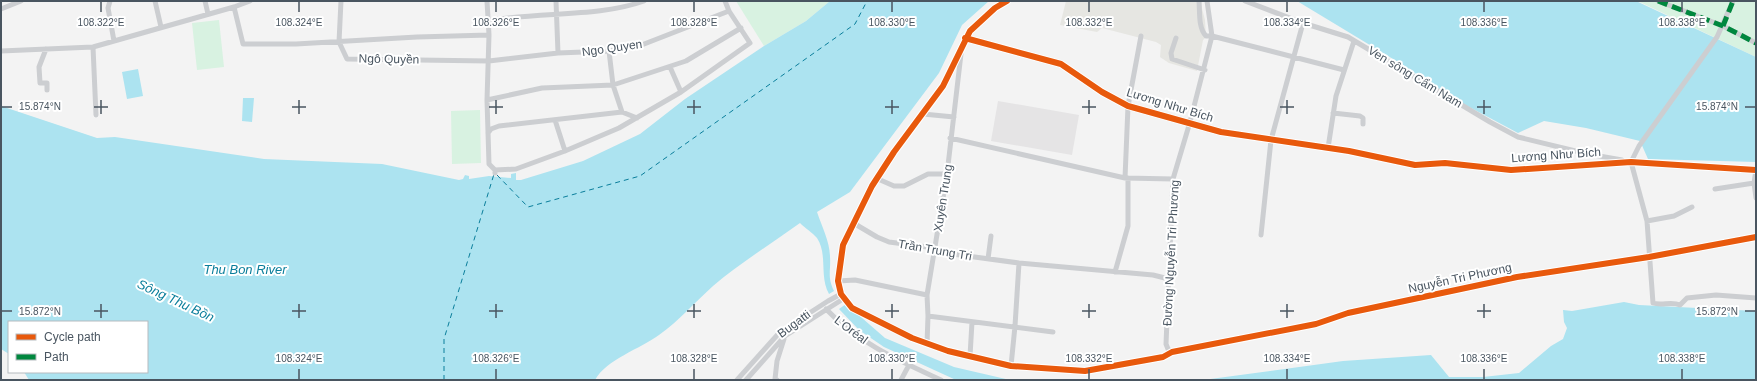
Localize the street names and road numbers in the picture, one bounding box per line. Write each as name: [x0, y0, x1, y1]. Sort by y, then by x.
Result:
street label: Ngo Quyen: [581, 37, 643, 59]
street label: Ven sông Cẩm Nam: [1365, 43, 1465, 111]
street label: Ngô Quyền: [359, 51, 419, 67]
street label: Lương Như Bích: [1125, 85, 1215, 125]
street label: Lương Như Bích: [1511, 145, 1601, 165]
street label: Xuyên Trung: [931, 163, 955, 233]
street label: Đường Nguyễn Tri Phương: [1159, 179, 1182, 327]
street label: Trần Trung Tri: [897, 237, 973, 263]
street label: Nguyễn Tri Phương: [1407, 259, 1513, 296]
street label: Bugatti: [775, 307, 813, 341]
street label: L’Oréal: [832, 313, 870, 347]

